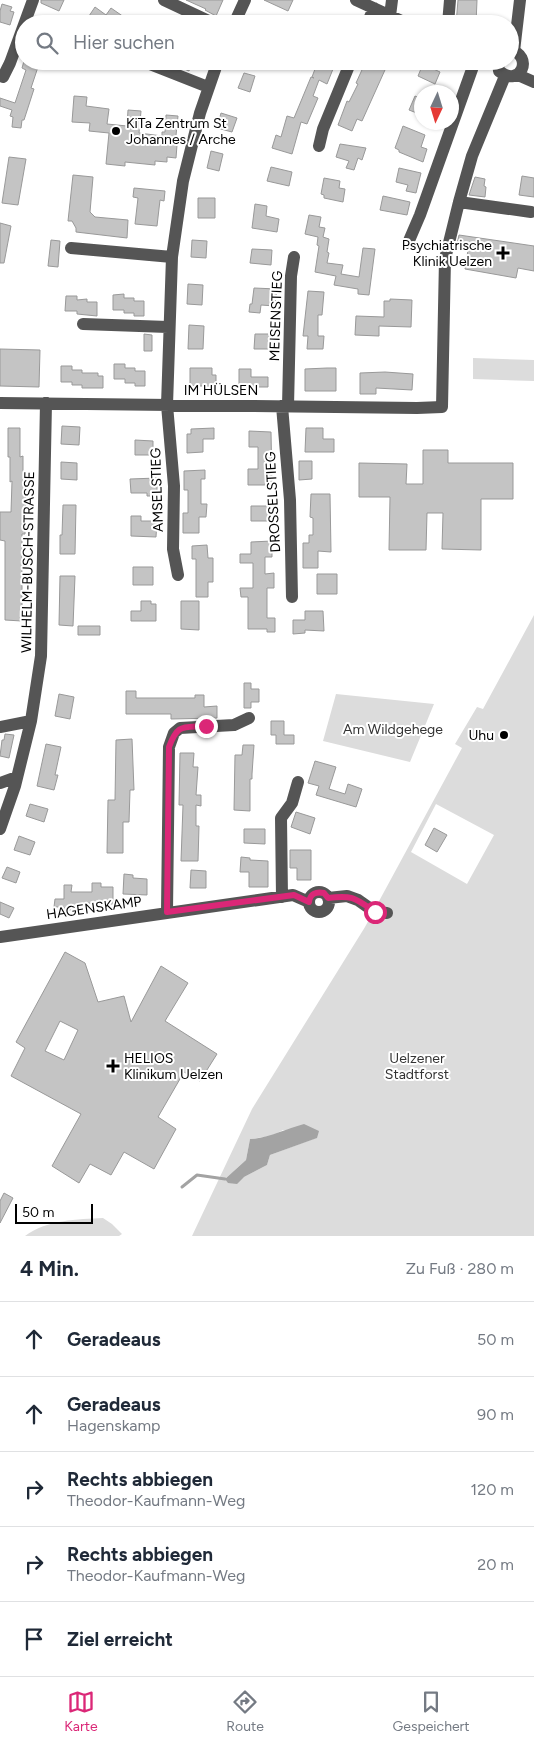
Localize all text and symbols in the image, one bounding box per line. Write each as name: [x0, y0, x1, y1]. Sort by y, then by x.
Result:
search box: [15, 15, 519, 70]
icon: search: [33, 29, 61, 57]
text: Hier suchen: [73, 31, 174, 54]
north arrow: [414, 85, 459, 130]
place label: KiTa Zentrum St Johannes / Arche: [126, 115, 236, 148]
marker: KiTa Zentrum St Johannes / Arche: [110, 125, 122, 137]
place label: Psychiatrische Klinik Uelzen: [402, 237, 492, 270]
marker: Psychiatrische Klinik Uelzen: [496, 246, 510, 260]
street label: MEISENSTIEG: [266, 270, 286, 362]
street label: IM HÜLSEN: [184, 382, 258, 399]
street label: AMSELSTIEG: [147, 447, 167, 533]
street label: DROSSELSTIEG: [262, 451, 284, 553]
street label: WILHELM-BUSCH-STRASSE: [18, 471, 38, 653]
route end: [195, 715, 218, 738]
park label: Am Wildgehege: [343, 721, 443, 738]
place label: Uhu: [468, 727, 494, 744]
marker: Uhu: [498, 729, 510, 741]
street label: HAGENSKAMP: [45, 893, 143, 923]
route start: [364, 901, 387, 924]
place label: HELIOS Klinikum Uelzen: [124, 1050, 223, 1083]
park label: Uelzener Stadtforst: [385, 1050, 449, 1083]
marker: HELIOS Klinikum Uelzen: [106, 1059, 120, 1073]
scale bar: [15, 1201, 92, 1224]
text: 50 m: [22, 1204, 54, 1221]
text: 4 Min.: [20, 1256, 79, 1281]
text: Zu Fuß · 280 m: [406, 1259, 514, 1278]
icon: ahead: [20, 1325, 48, 1353]
text: Geradeaus: [67, 1328, 161, 1351]
text: 50 m: [477, 1330, 514, 1349]
text: Geradeaus: [67, 1393, 161, 1416]
icon: ahead: [20, 1400, 48, 1428]
text: 90 m: [477, 1405, 514, 1424]
text: Hagenskamp: [67, 1416, 161, 1435]
text: Rechts abbiegen: [67, 1468, 213, 1491]
icon: right: [20, 1475, 48, 1503]
text: 120 m: [471, 1480, 514, 1499]
text: Theodor-Kaufmann-Weg: [67, 1491, 245, 1510]
text: Rechts abbiegen: [67, 1543, 213, 1566]
icon: right: [20, 1550, 48, 1578]
text: 20 m: [477, 1555, 514, 1574]
text: Theodor-Kaufmann-Weg: [67, 1566, 245, 1585]
icon: arrive: [20, 1625, 48, 1653]
text: Ziel erreicht: [67, 1628, 173, 1651]
tab: Karte: [64, 1688, 98, 1735]
tab: Route: [226, 1688, 264, 1735]
tab: Gespeichert: [393, 1688, 470, 1735]

